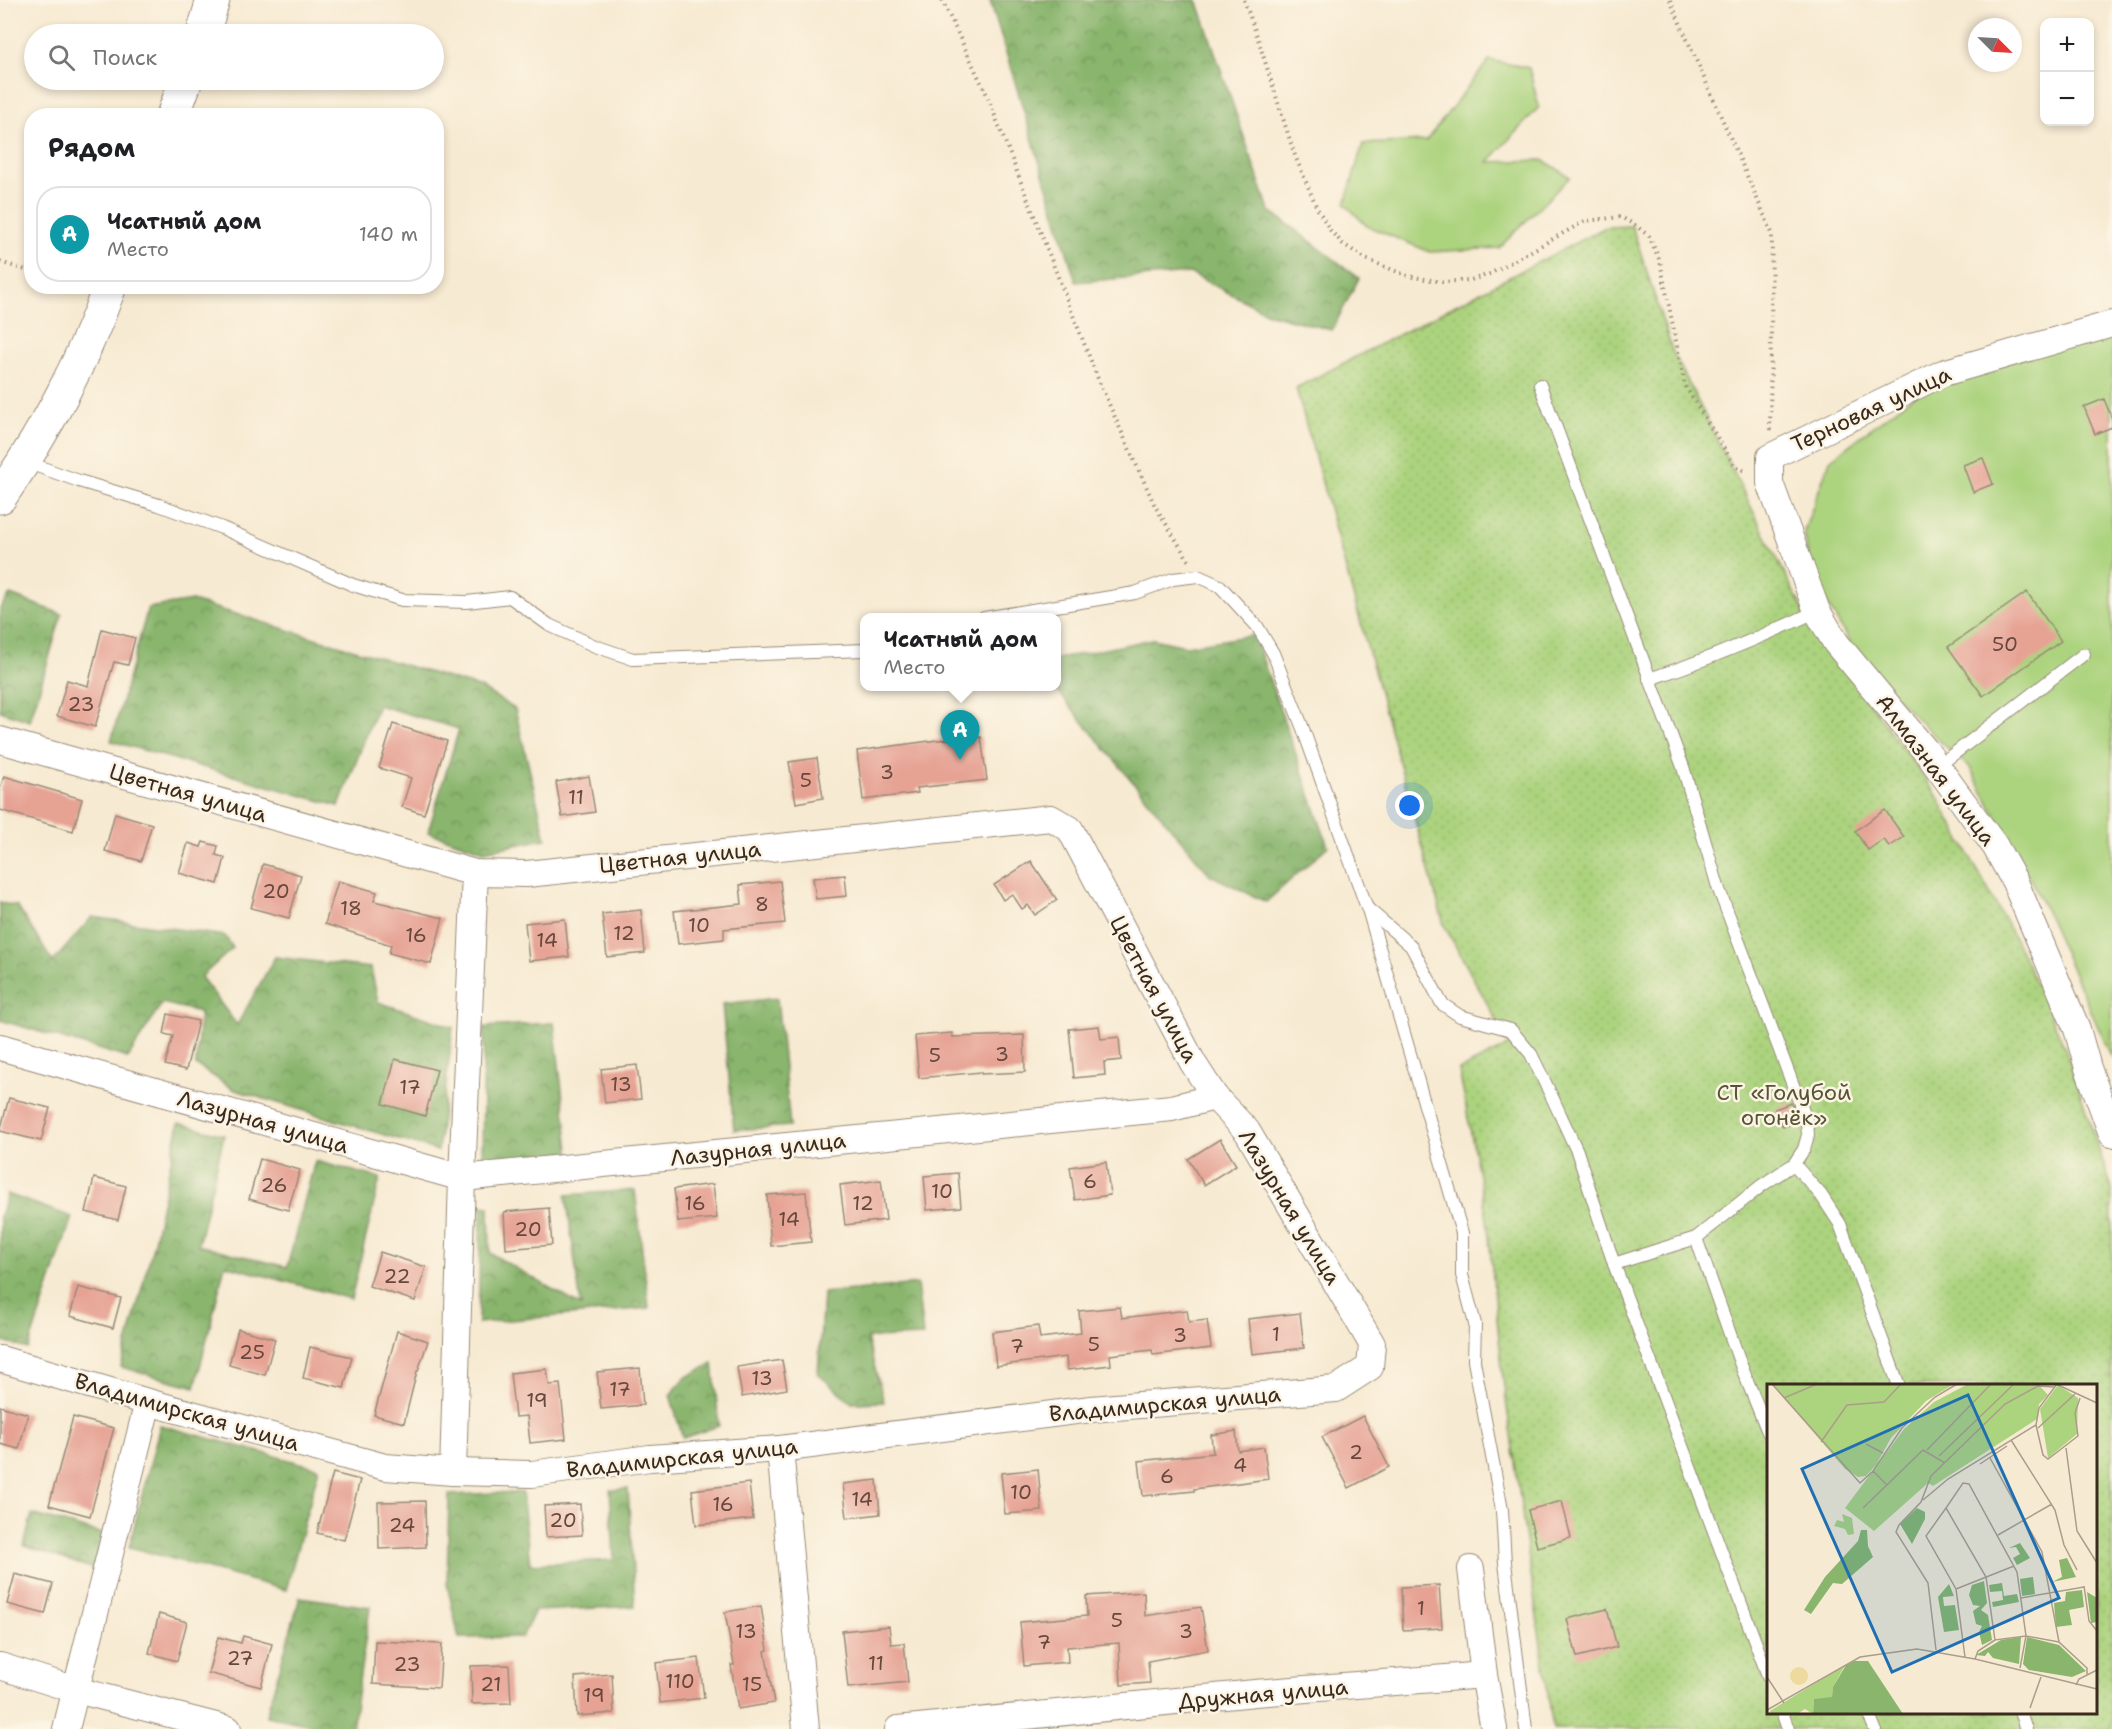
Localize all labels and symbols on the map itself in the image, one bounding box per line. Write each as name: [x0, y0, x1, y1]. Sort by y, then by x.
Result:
north arrow: [1968, 18, 2022, 72]
street label: Терновая улица: [1786, 359, 1956, 459]
house number: 50: [1992, 631, 2018, 657]
street label: Алмазная улица: [1869, 688, 2003, 852]
house number: 23: [68, 691, 94, 717]
pin: A: [940, 710, 980, 760]
street label: Цветная улица: [106, 757, 271, 829]
house number: 3: [880, 759, 894, 785]
house number: 5: [800, 767, 812, 793]
house number: 11: [568, 784, 584, 810]
your location: [1395, 791, 1424, 820]
street label: Цветная улица: [598, 834, 763, 880]
house number: 20: [262, 878, 290, 904]
house number: 8: [755, 891, 769, 917]
house number: 18: [340, 895, 362, 921]
street label: Цветная улица: [1103, 910, 1205, 1068]
house number: 10: [688, 912, 710, 938]
house number: 12: [613, 920, 635, 946]
house number: 16: [405, 922, 427, 948]
house number: 14: [536, 927, 558, 953]
house number: 3: [995, 1041, 1009, 1067]
house number: 5: [929, 1042, 941, 1068]
house number: 13: [610, 1071, 632, 1097]
house number: 17: [399, 1074, 421, 1100]
park label: СТ «Голубой огонёк»: [1717, 1078, 1851, 1132]
street label: Лазурная улица: [174, 1084, 352, 1160]
street label: Лазурная улица: [1232, 1124, 1348, 1290]
street label: Лазурная улица: [669, 1125, 848, 1173]
house number: 6: [1083, 1168, 1097, 1194]
house number: 26: [260, 1172, 288, 1198]
house number: 10: [931, 1178, 953, 1204]
house number: 16: [684, 1190, 706, 1216]
house number: 12: [852, 1190, 874, 1216]
house number: 14: [778, 1206, 800, 1232]
house number: 20: [514, 1216, 542, 1242]
house number: 22: [384, 1263, 411, 1289]
house number: 1: [1272, 1321, 1280, 1347]
house number: 3: [1173, 1322, 1187, 1348]
house number: 5: [1088, 1331, 1100, 1357]
house number: 7: [1010, 1333, 1024, 1359]
house number: 25: [239, 1339, 265, 1365]
house number: 13: [751, 1365, 773, 1391]
street label: Владимирская улица: [71, 1366, 303, 1458]
house number: 17: [609, 1376, 631, 1402]
street label: Владимирская улица: [1048, 1379, 1282, 1429]
inset map: [1767, 1384, 2097, 1714]
house number: 19: [526, 1387, 548, 1413]
street label: Владимирская улица: [565, 1431, 799, 1485]
house number: 2: [1349, 1439, 1363, 1465]
house number: 4: [1233, 1452, 1247, 1478]
house number: 6: [1160, 1463, 1174, 1489]
house number: 10: [1010, 1479, 1032, 1505]
house number: 14: [851, 1486, 873, 1512]
house number: 16: [712, 1491, 734, 1517]
house number: 20: [549, 1507, 577, 1533]
house number: 24: [389, 1512, 415, 1538]
house number: 1: [1417, 1595, 1425, 1621]
house number: 5: [1111, 1607, 1123, 1633]
house number: 13: [735, 1618, 757, 1644]
house number: 3: [1179, 1618, 1193, 1644]
house number: 7: [1037, 1629, 1051, 1655]
house number: 27: [227, 1645, 253, 1671]
house number: 11: [868, 1650, 884, 1676]
house number: 23: [394, 1651, 420, 1677]
house number: 110: [665, 1668, 695, 1694]
house number: 21: [480, 1671, 502, 1697]
house number: 15: [742, 1671, 762, 1697]
street label: Дружная улица: [1177, 1672, 1350, 1716]
house number: 19: [583, 1682, 605, 1708]

